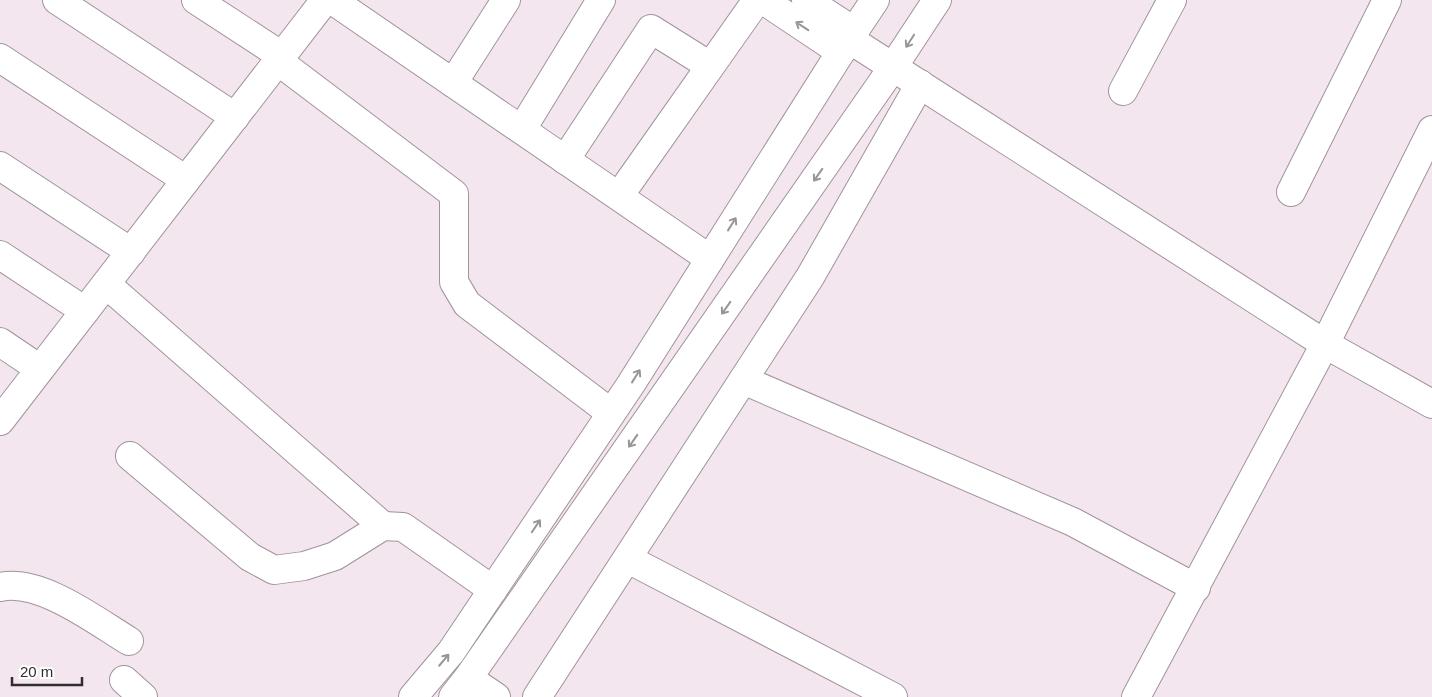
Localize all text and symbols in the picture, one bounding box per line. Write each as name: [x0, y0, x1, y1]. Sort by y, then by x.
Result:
one-way arrow: [795, 21, 809, 31]
one-way arrow: [905, 33, 915, 47]
one-way arrow: [813, 167, 823, 181]
one-way arrow: [727, 217, 737, 231]
one-way arrow: [721, 301, 731, 315]
one-way arrow: [630, 369, 641, 383]
one-way arrow: [628, 434, 638, 448]
one-way arrow: [531, 519, 541, 533]
scale bar: [12, 654, 82, 686]
one-way arrow: [439, 654, 450, 667]
text: 20 m: [20, 663, 53, 680]

